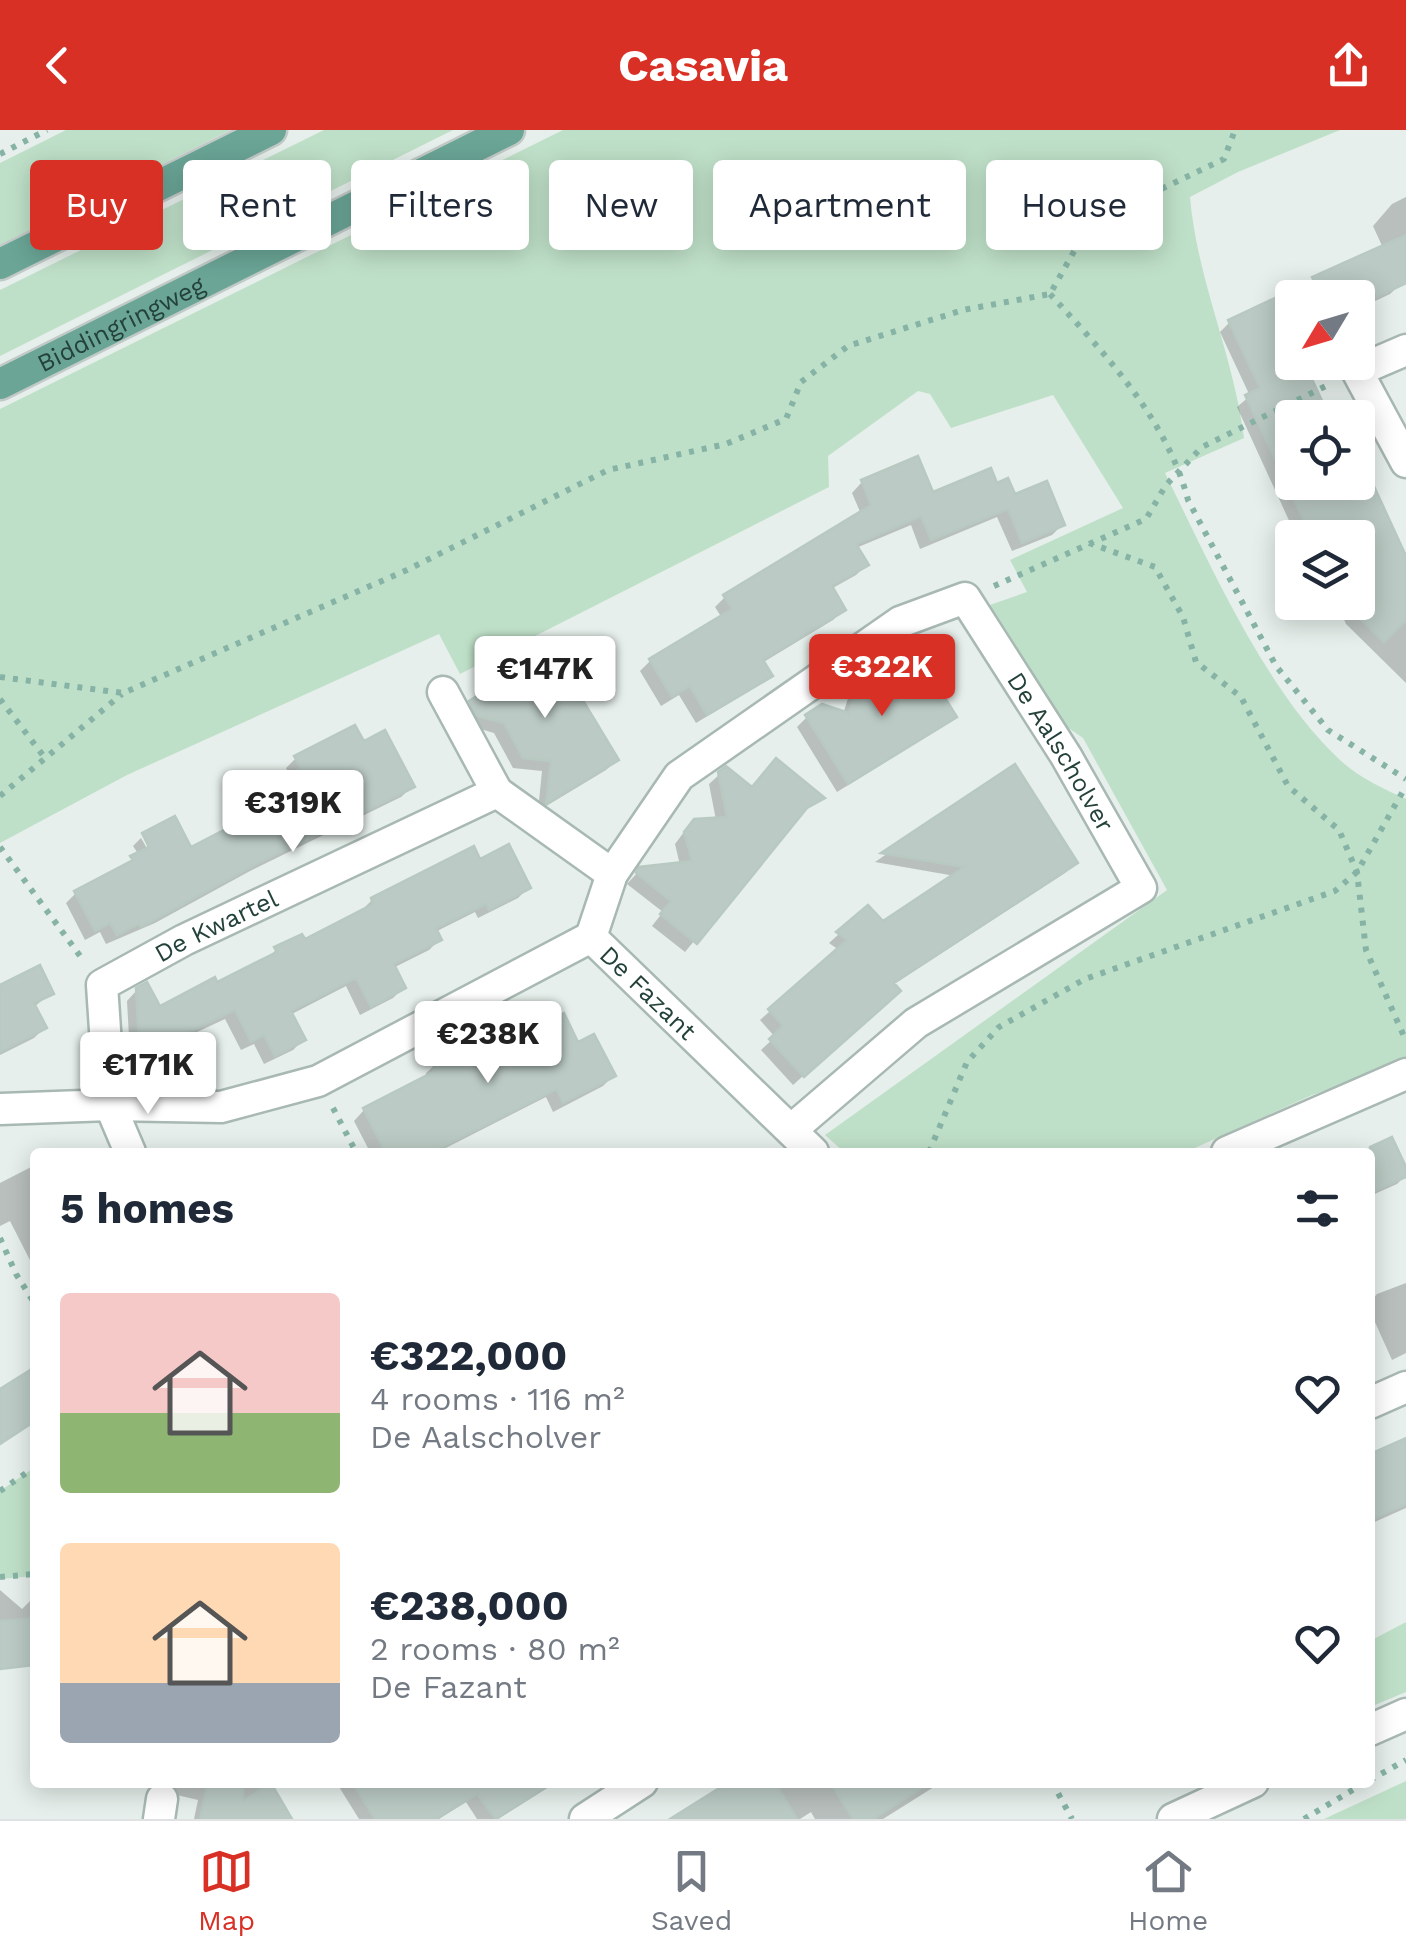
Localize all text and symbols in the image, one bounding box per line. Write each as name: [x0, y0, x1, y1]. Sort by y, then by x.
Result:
icon: back: [30, 38, 85, 93]
icon: share: [1321, 38, 1376, 93]
text: Casavia: [618, 39, 788, 92]
chip: Buy: [30, 160, 163, 250]
chip: Rent: [183, 160, 331, 250]
chip: Filters: [351, 160, 529, 250]
chip: New: [549, 160, 693, 250]
chip: Apartment: [713, 160, 966, 250]
chip: House: [986, 160, 1163, 250]
street label: Biddingringweg: [32, 270, 210, 378]
north arrow: [1275, 280, 1375, 380]
map controls: [1275, 280, 1375, 620]
button: locate: [1275, 400, 1375, 500]
button: layers: [1275, 520, 1375, 620]
pin: €322K: [812, 634, 952, 719]
pin: €147K: [475, 636, 615, 721]
text: €322K: [831, 647, 933, 685]
text: €147K: [497, 649, 593, 687]
street label: De Aalscholver: [1001, 667, 1120, 837]
pin: €319K: [223, 770, 363, 855]
text: €319K: [244, 783, 342, 821]
street label: De Kwartel: [150, 884, 283, 968]
street label: De Fazant: [594, 940, 702, 1046]
pin: €238K: [418, 1001, 558, 1086]
text: €238K: [437, 1014, 539, 1052]
pin: €171K: [78, 1032, 218, 1117]
text: €171K: [102, 1045, 194, 1083]
icon: filters: [1290, 1181, 1345, 1236]
text: 5 homes: [60, 1184, 234, 1233]
text: €322,000: [370, 1331, 567, 1380]
icon: home: [140, 1333, 260, 1453]
icon: heart: [1290, 1366, 1345, 1421]
text: 4 rooms · 116 m²: [370, 1380, 625, 1418]
text: De Aalscholver: [370, 1418, 601, 1456]
text: €238,000: [370, 1581, 569, 1630]
icon: home: [140, 1583, 260, 1703]
icon: heart: [1290, 1616, 1345, 1671]
text: 2 rooms · 80 m²: [370, 1630, 620, 1668]
text: De Fazant: [370, 1668, 527, 1706]
tab: Map: [198, 1844, 255, 1937]
tab: Saved: [651, 1844, 732, 1937]
tab: Home: [1128, 1844, 1208, 1937]

